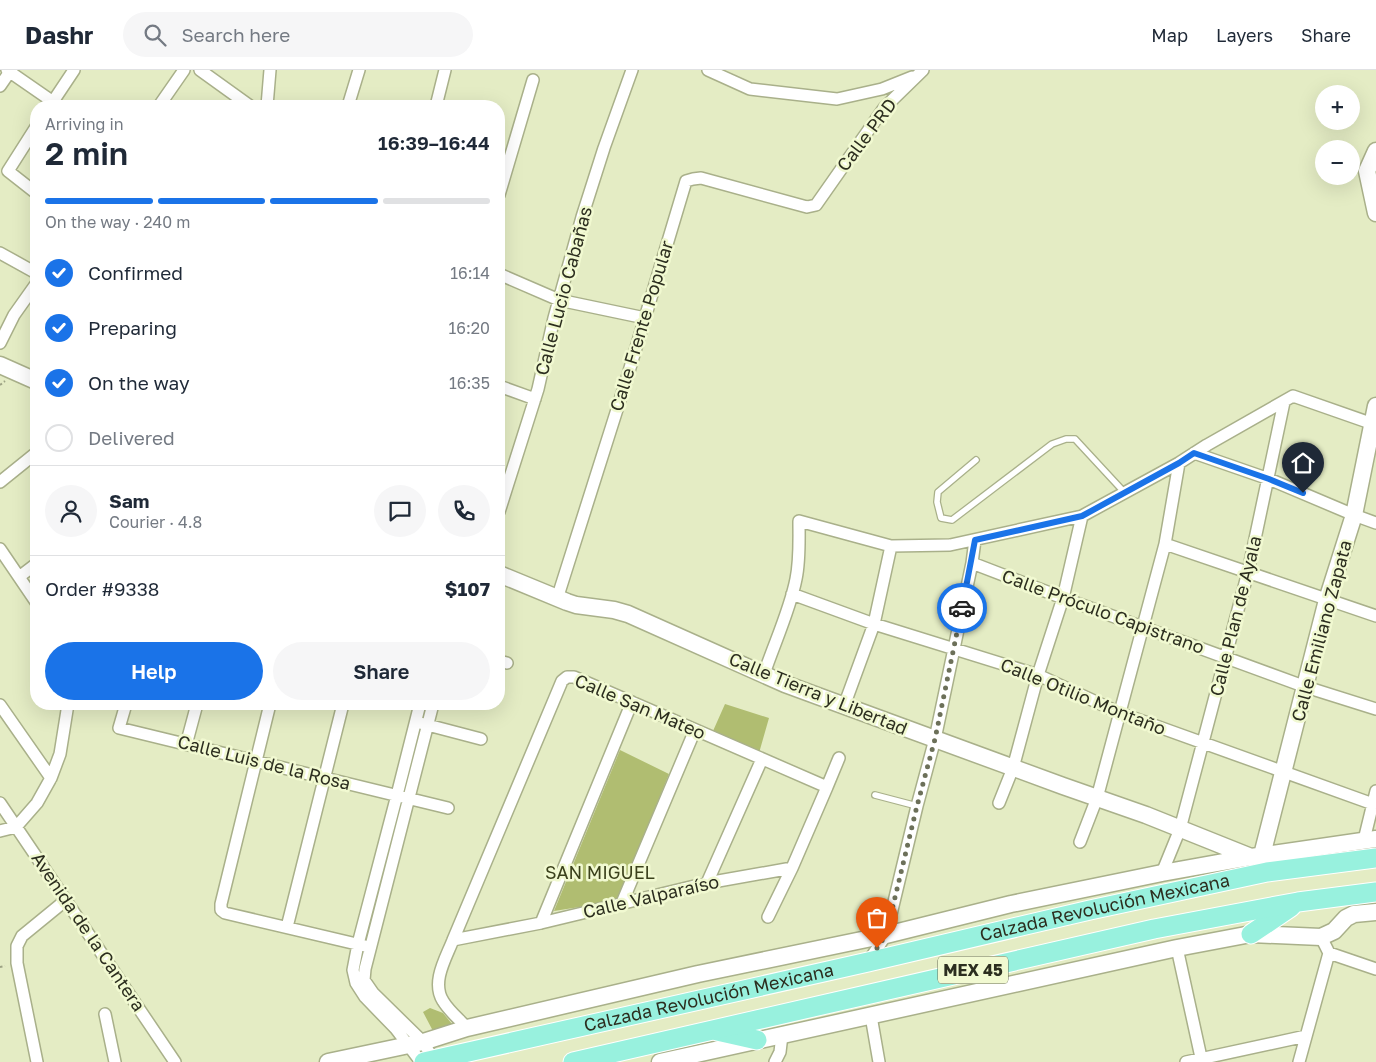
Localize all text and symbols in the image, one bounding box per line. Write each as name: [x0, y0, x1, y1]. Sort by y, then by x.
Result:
search box: [123, 12, 473, 57]
text: Dashr: [25, 20, 93, 49]
icon: search: [141, 21, 169, 49]
text: Search here: [181, 23, 290, 46]
text: Map: [1151, 24, 1188, 46]
text: Layers: [1216, 24, 1273, 46]
text: Share: [1301, 24, 1351, 46]
map controls: [1315, 85, 1360, 185]
button: +: [1315, 85, 1360, 130]
street label: Calle PRD: [832, 94, 901, 175]
text: Arriving in: [45, 114, 124, 134]
text: 16:39–16:44: [378, 131, 490, 154]
text: 2 min: [45, 134, 128, 172]
button: −: [1315, 140, 1360, 185]
street label: Calle Lucio Cabañas: [530, 204, 596, 378]
text: On the way · 240 m: [45, 212, 190, 232]
street label: Calle Frente Popular: [605, 238, 677, 414]
icon: check: [45, 259, 73, 287]
text: Confirmed: [88, 261, 183, 284]
text: 16:14: [450, 263, 490, 283]
icon: check: [45, 314, 73, 342]
text: Preparing: [88, 316, 177, 339]
text: 16:20: [449, 318, 490, 338]
icon: check: [45, 369, 73, 397]
text: On the way: [88, 371, 190, 394]
text: 16:35: [449, 373, 490, 393]
text: Delivered: [88, 426, 175, 449]
pin: [1282, 442, 1324, 493]
icon: home: [1289, 449, 1317, 477]
button: person: [45, 485, 97, 537]
button: chat: [374, 485, 426, 537]
button: phone: [438, 485, 490, 537]
text: Sam: [109, 489, 149, 512]
text: Courier · 4.8: [109, 512, 202, 532]
street label: Calle Plan de Ayala: [1204, 533, 1266, 698]
street label: Calle Emiliano Zapata: [1286, 538, 1356, 724]
street label: Calle Próculo Capistrano: [999, 564, 1207, 658]
text: Order #9338: [45, 577, 159, 600]
text: $107: [445, 577, 490, 600]
courier: [937, 583, 987, 633]
icon: car: [948, 594, 976, 622]
button: Help: [45, 642, 263, 700]
button: Share: [273, 642, 490, 700]
street label: Calle Tierra y Libertad: [726, 647, 911, 739]
street label: Calle Otilio Montaño: [998, 653, 1169, 739]
street label: Calle San Mateo: [572, 669, 709, 744]
street label: Calle Luis de la Rosa: [176, 730, 353, 794]
street label: Avenida de la Cantera: [27, 848, 150, 1015]
park label: SAN MIGUEL: [545, 861, 655, 883]
street label: Calzada Revolución Mexicana: [977, 868, 1232, 945]
street label: Calle Valparaíso: [581, 870, 721, 922]
pin: [856, 897, 898, 948]
icon: bag: [863, 904, 891, 932]
road number: MEX 45: [938, 956, 1008, 984]
street label: Calzada Revolución Mexicana: [582, 958, 836, 1036]

